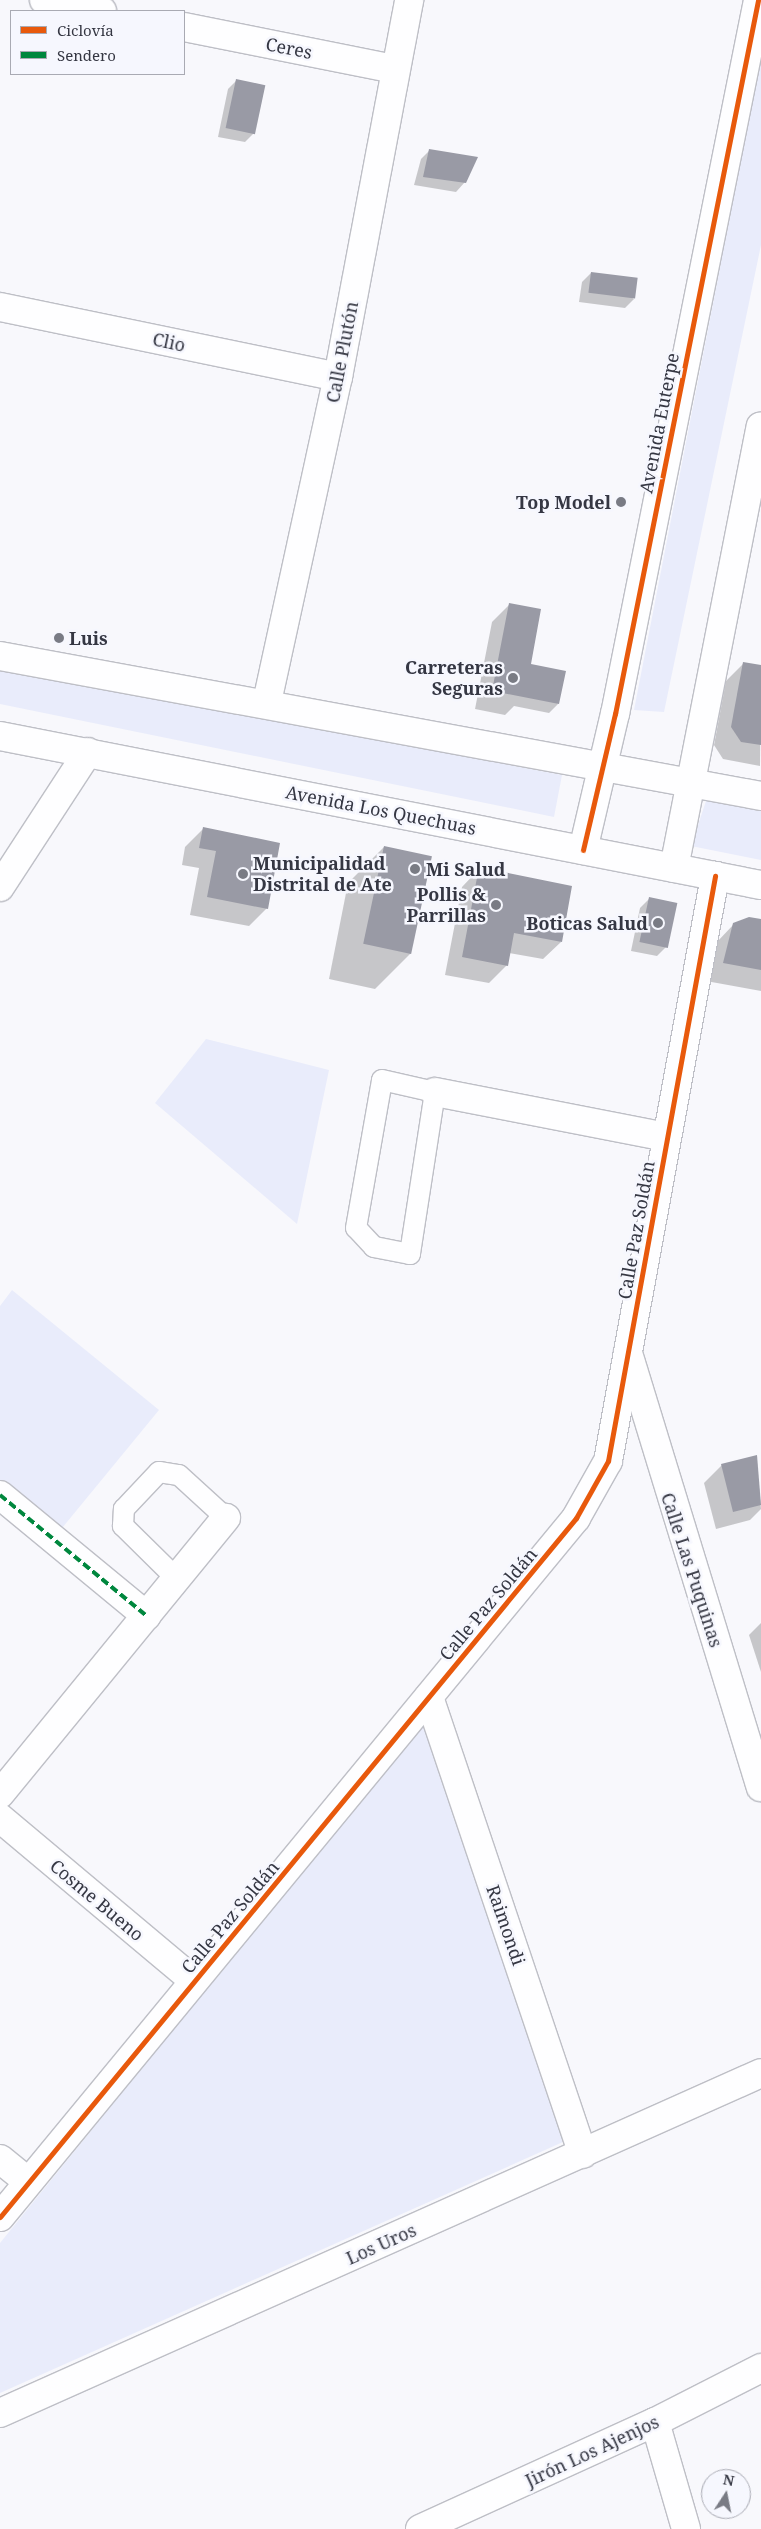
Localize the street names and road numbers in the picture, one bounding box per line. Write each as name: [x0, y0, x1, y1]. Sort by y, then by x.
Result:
street label: Ceres: [264, 33, 314, 63]
street label: Calle Plutón: [322, 299, 362, 405]
street label: Clio: [151, 328, 187, 356]
street label: Avenida Euterpe: [635, 351, 683, 495]
street label: Avenida Los Quechuas: [284, 781, 478, 839]
street label: Calle Paz Soldán: [613, 1159, 659, 1301]
street label: Calle Las Puquinas: [657, 1490, 727, 1650]
street label: Calle Paz Soldán: [435, 1543, 541, 1665]
street label: Cosme Bueno: [46, 1855, 148, 1945]
street label: Calle Paz Soldán: [177, 1856, 283, 1978]
street label: Raimondi: [482, 1882, 530, 1968]
street label: Los Uros: [343, 2219, 419, 2269]
street label: Jirón Los Ajenjos: [522, 2411, 662, 2491]

